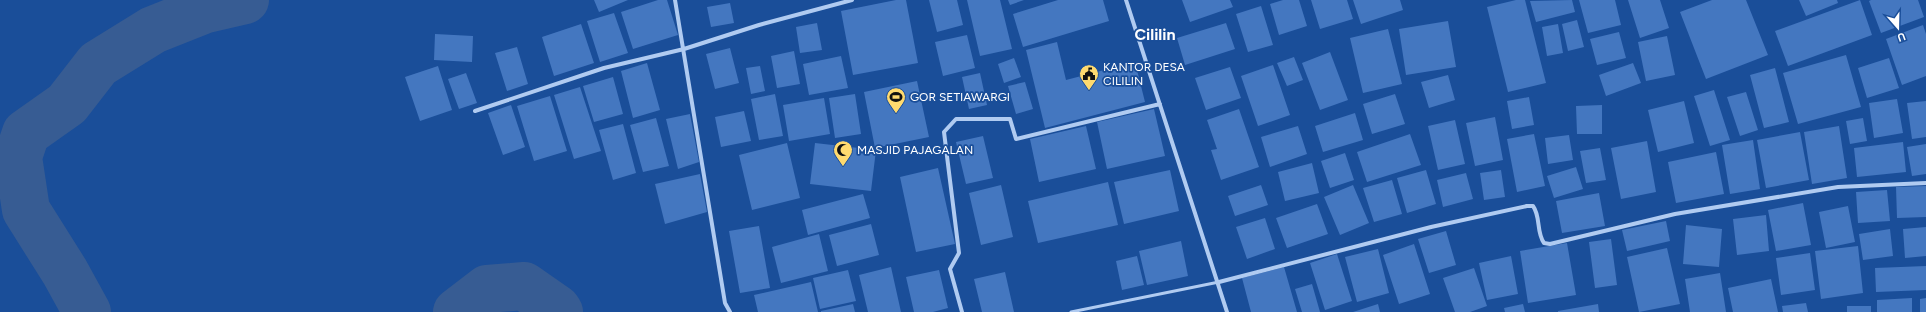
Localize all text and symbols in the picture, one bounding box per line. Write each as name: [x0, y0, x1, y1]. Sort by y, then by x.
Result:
north arrow: [1878, 8, 1918, 48]
district label: Cililin: [1134, 25, 1176, 44]
text: U: [1895, 29, 1907, 44]
place label: KANTOR DESA CILILIN: [1103, 60, 1185, 88]
public building icon: KANTOR DESA CILILIN: [1078, 63, 1100, 91]
sports icon: GOR SETIAWARGI: [885, 86, 907, 114]
place label: GOR SETIAWARGI: [910, 90, 1010, 104]
mosque icon: MASJID PAJAGALAN: [832, 139, 854, 167]
place label: MASJID PAJAGALAN: [857, 143, 973, 157]

